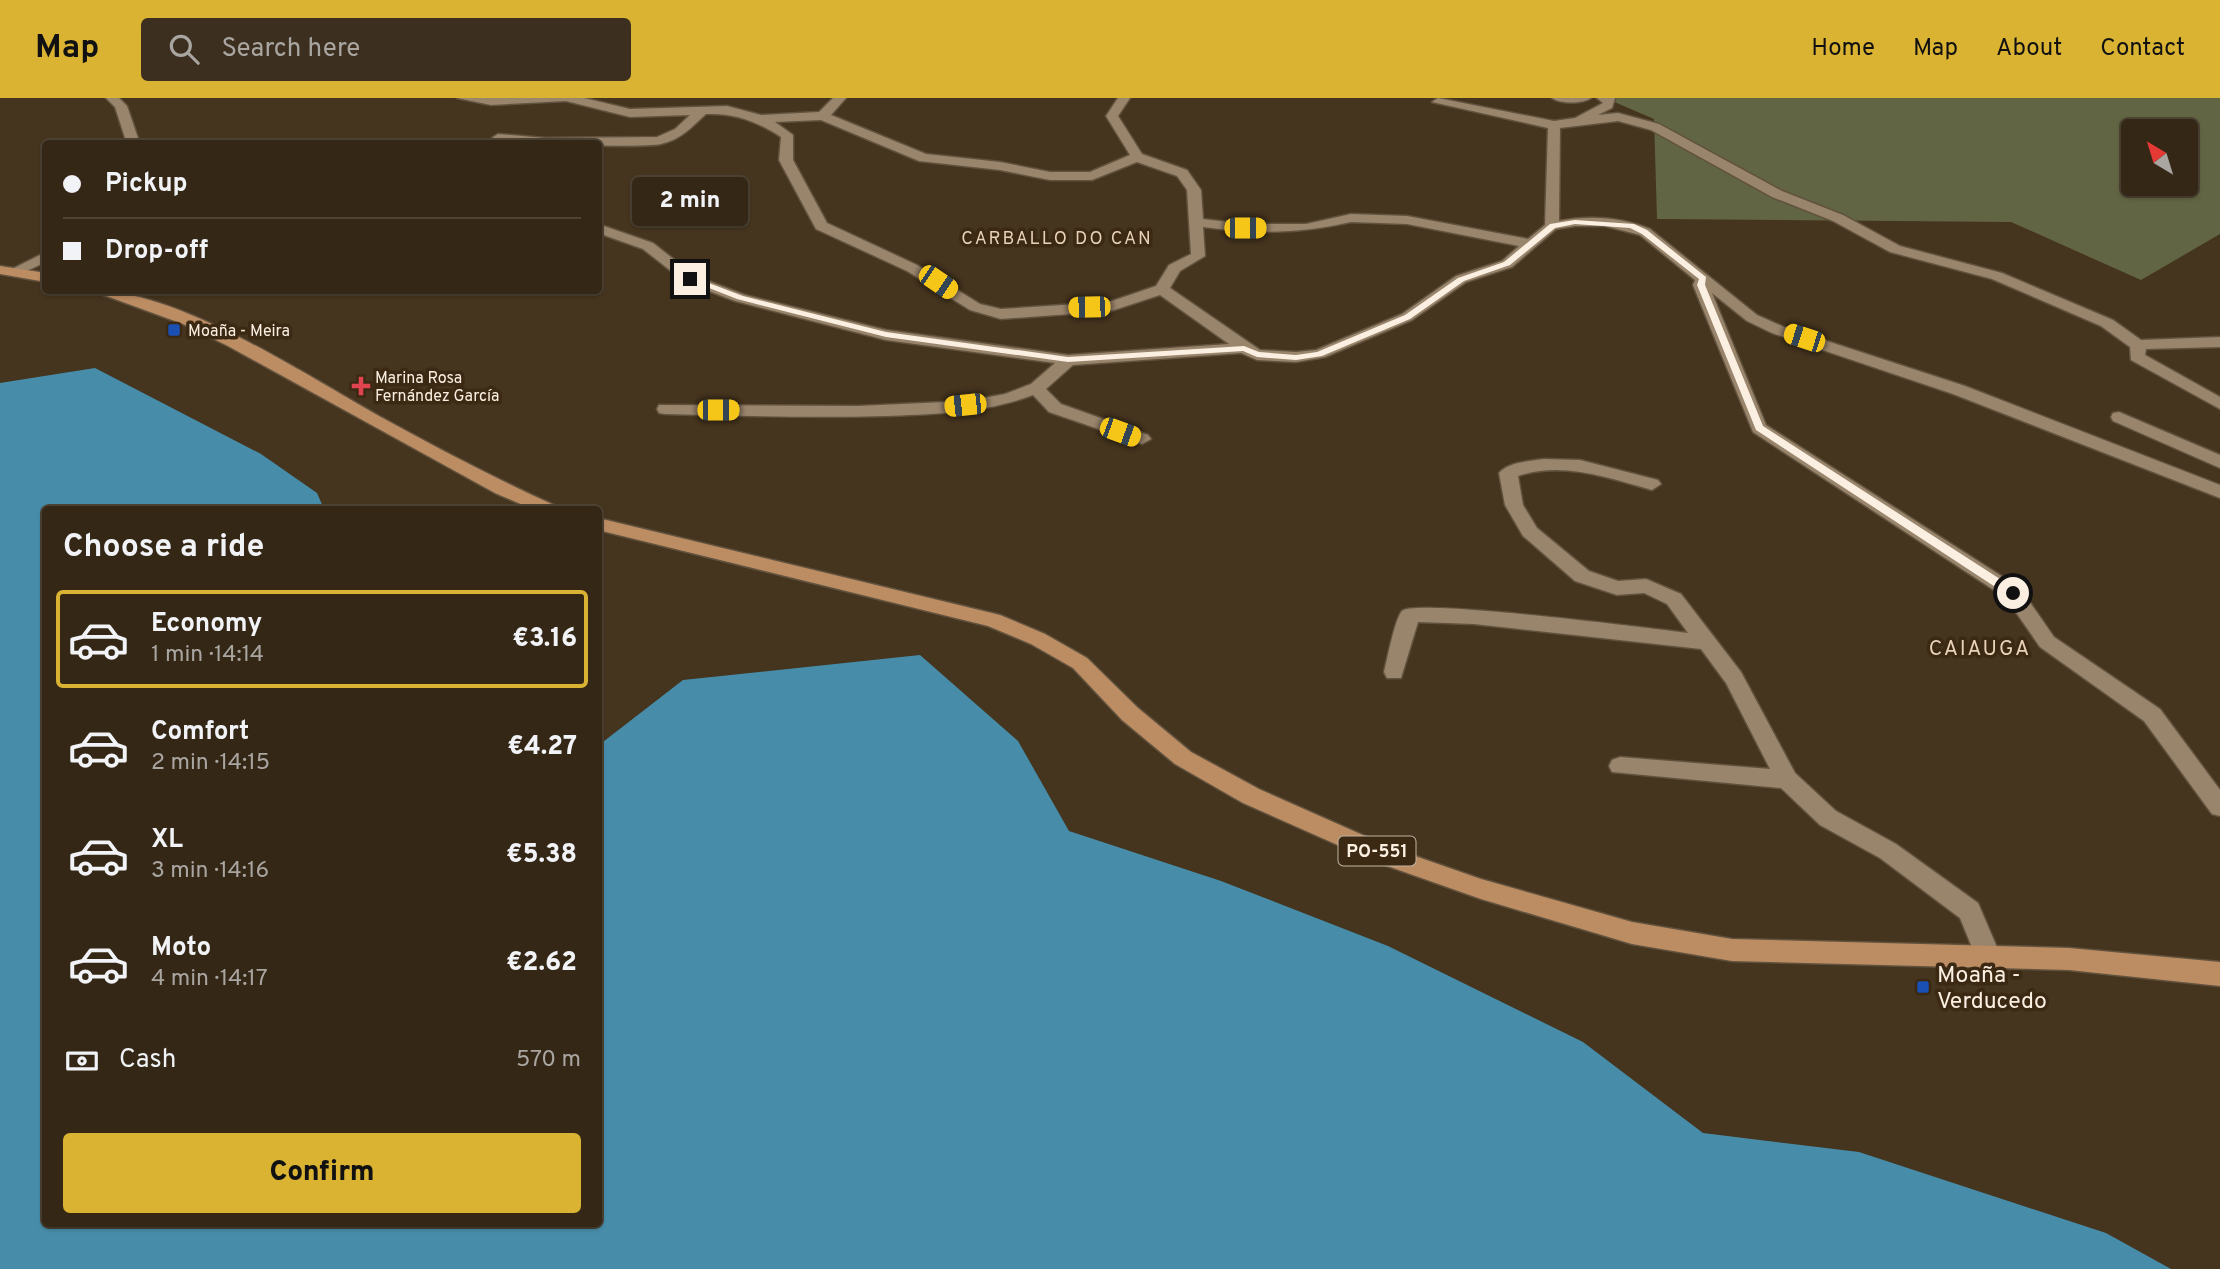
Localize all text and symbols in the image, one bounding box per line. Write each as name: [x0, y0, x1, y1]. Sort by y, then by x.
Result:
search box: [141, 18, 631, 81]
text: Map: [35, 28, 99, 70]
icon: search: [165, 30, 203, 68]
text: Search here: [221, 33, 360, 66]
text: Home: [1811, 34, 1875, 64]
text: Map: [1913, 34, 1958, 64]
text: About: [1996, 34, 2062, 64]
text: Contact: [2100, 34, 2185, 64]
north arrow: [2121, 119, 2198, 196]
map controls: [2121, 119, 2198, 196]
text: Pickup: [105, 168, 188, 201]
callout: 2 min: [632, 178, 748, 226]
text: 2 min: [660, 187, 720, 216]
car: [1225, 218, 1267, 239]
district label: CARBALLO DO CAN: [961, 228, 1153, 251]
text: Drop-off: [105, 235, 208, 268]
car: [915, 262, 962, 302]
route end: [674, 263, 706, 295]
car: [1068, 296, 1111, 318]
marker: Moaña - Meira: [166, 322, 182, 338]
place label: Moaña - Meira: [188, 322, 290, 342]
car: [1781, 322, 1828, 354]
place label: Marina Rosa Fernández García: [375, 369, 500, 407]
marker: Marina Rosa Fernández García: [353, 378, 369, 394]
car: [944, 392, 987, 418]
car: [698, 400, 740, 421]
car: [1097, 415, 1144, 449]
text: Choose a ride: [63, 528, 264, 568]
route start: [1997, 577, 2029, 609]
icon: car: [67, 608, 130, 671]
text: Economy: [151, 608, 262, 641]
text: €3.16: [512, 623, 577, 656]
district label: CAIAUGA: [1929, 636, 2031, 663]
text: 1 min · 14:14: [151, 641, 264, 670]
icon: car: [67, 716, 130, 779]
text: Comfort: [151, 716, 249, 749]
text: €4.27: [507, 731, 577, 764]
text: 2 min · 14:15: [151, 749, 270, 778]
icon: car: [67, 824, 130, 887]
text: XL: [151, 824, 183, 857]
road number: PO-551: [1338, 836, 1416, 866]
text: €5.38: [506, 839, 577, 872]
text: 3 min · 14:16: [151, 857, 269, 886]
icon: car: [67, 932, 130, 995]
text: Moto: [151, 932, 211, 965]
text: €2.62: [506, 947, 577, 980]
place label: Moaña - Verducedo: [1937, 962, 2047, 1017]
text: 4 min · 14:17: [151, 965, 268, 994]
marker: Moaña - Verducedo: [1915, 979, 1931, 995]
icon: cash: [63, 1042, 101, 1080]
text: Cash: [119, 1044, 176, 1077]
text: 570 m: [516, 1046, 581, 1075]
button: Confirm: [63, 1133, 581, 1213]

